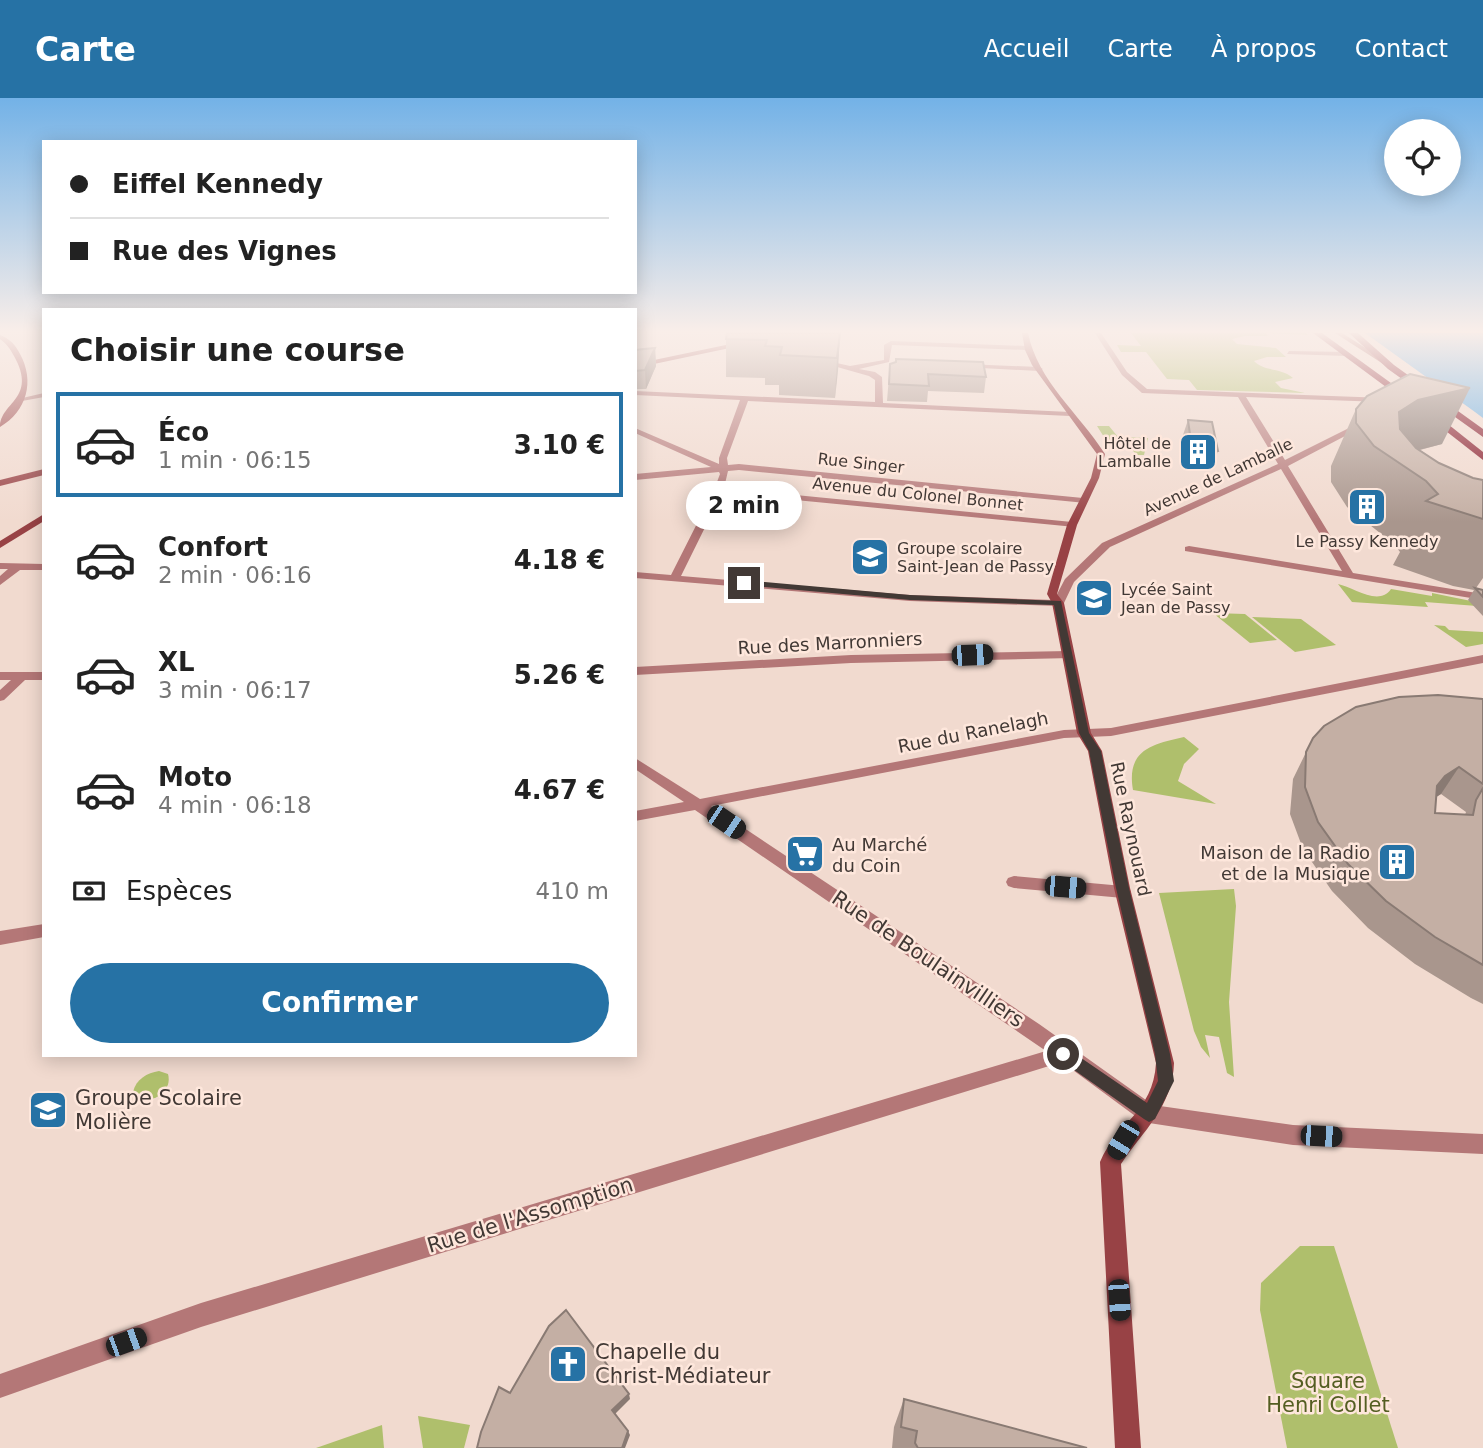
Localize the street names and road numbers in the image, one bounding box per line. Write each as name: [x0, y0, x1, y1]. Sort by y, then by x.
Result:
street label: Avenue de Lamballe: [1140, 434, 1296, 520]
street label: Rue Singer: [817, 449, 906, 477]
street label: Avenue du Colonel Bonnet: [812, 473, 1024, 515]
street label: Rue des Marronniers: [737, 628, 923, 658]
street label: Rue du Ranelagh: [896, 707, 1050, 757]
street label: Rue Raynouard: [1106, 760, 1156, 898]
street label: Rue de Boulainvilliers: [828, 886, 1028, 1032]
street label: Rue de l'Assomption: [424, 1172, 636, 1258]

